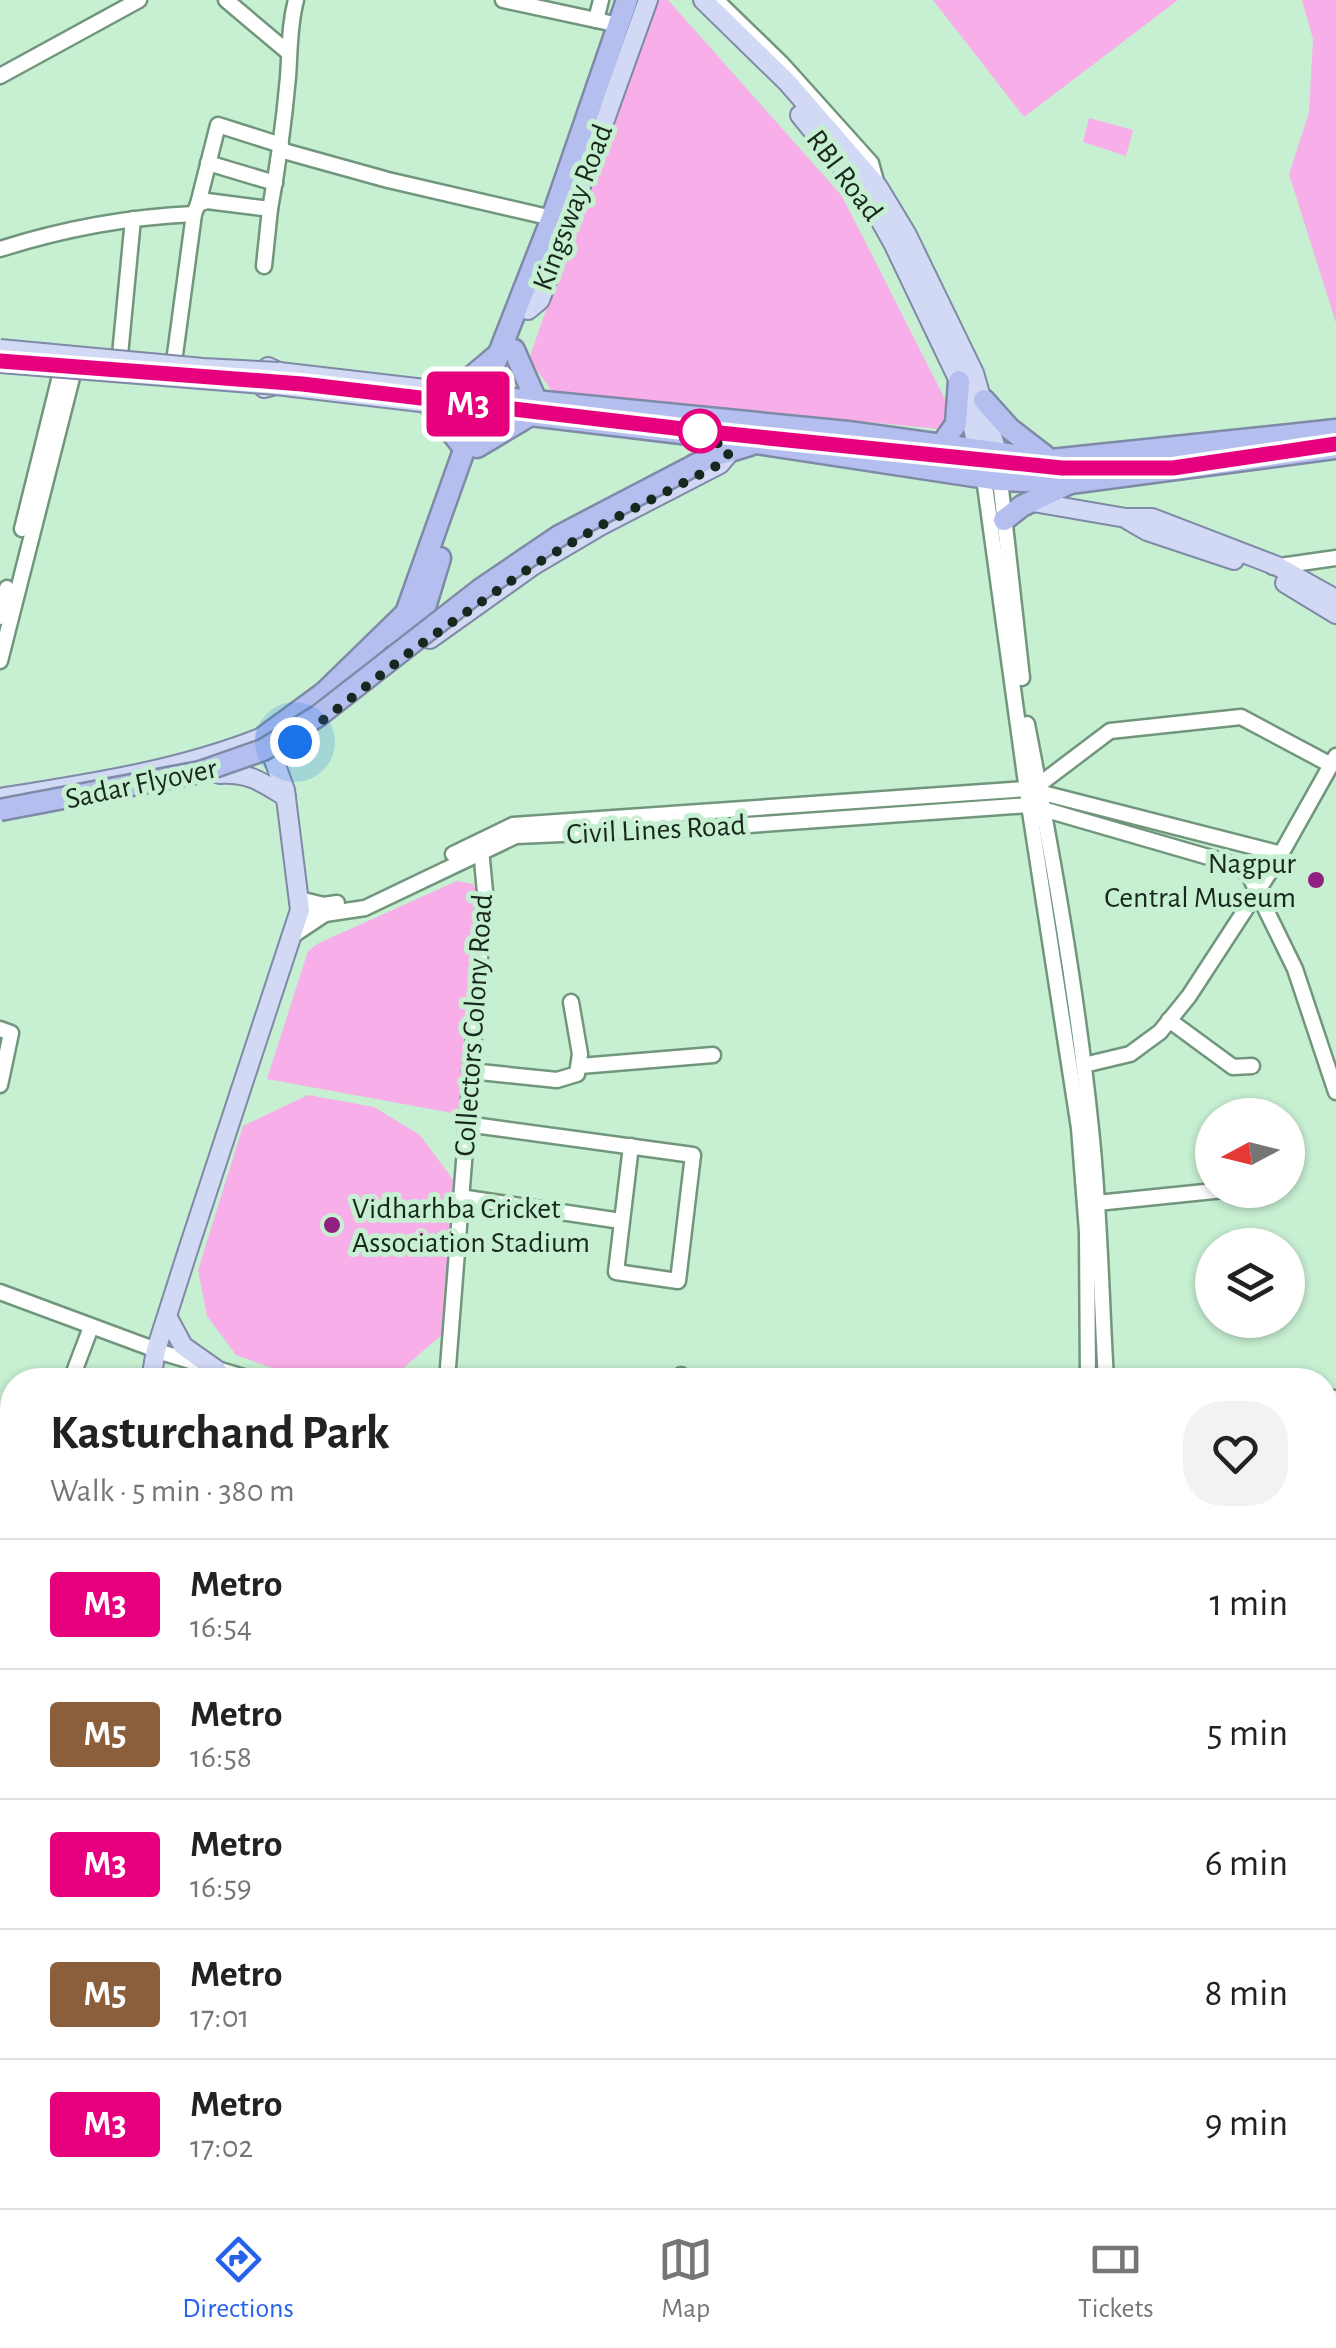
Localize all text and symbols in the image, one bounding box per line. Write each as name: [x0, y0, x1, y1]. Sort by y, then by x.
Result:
street label: Kingsway Road: [527, 120, 618, 295]
street label: RBI Road: [800, 124, 888, 227]
line badge: M3: [423, 372, 513, 436]
text: M3: [447, 387, 489, 422]
unlabelled marker: [679, 410, 721, 452]
your location: [270, 717, 320, 767]
street label: Sadar Flyover: [63, 753, 220, 815]
street label: Civil Lines Road: [565, 810, 747, 850]
place label: Nagpur Central Museum: [1104, 849, 1296, 913]
marker: Nagpur Central Museum: [1305, 869, 1327, 891]
street label: Collectors Colony Road: [450, 893, 498, 1157]
north arrow: [1195, 1098, 1305, 1208]
map controls: [1195, 1098, 1305, 1338]
place label: Vidharhba Cricket Association Stadium: [352, 1194, 590, 1258]
marker: Vidharhba Cricket Association Stadium: [321, 1214, 343, 1236]
button: layers: [1195, 1228, 1305, 1338]
button: heart: [1183, 1401, 1288, 1506]
text: Kasturchand Park: [50, 1410, 390, 1458]
text: Walk · 5 min · 380 m: [50, 1475, 295, 1507]
text: Metro: [190, 1566, 282, 1604]
text: 1 min: [1209, 1585, 1288, 1623]
text: M3: [84, 1587, 126, 1622]
text: 16:54: [190, 1611, 252, 1643]
text: Metro: [190, 1696, 282, 1734]
text: 5 min: [1207, 1715, 1288, 1753]
text: M5: [83, 1717, 127, 1752]
text: 16:58: [190, 1741, 252, 1773]
text: Metro: [190, 1826, 282, 1864]
text: 6 min: [1205, 1845, 1288, 1883]
text: M3: [84, 1847, 126, 1882]
text: 16:59: [190, 1871, 252, 1903]
text: Metro: [190, 1956, 282, 1994]
text: 8 min: [1205, 1975, 1288, 2013]
text: M5: [83, 1977, 127, 2012]
text: 17:01: [190, 2001, 250, 2033]
text: Metro: [190, 2086, 282, 2124]
text: 9 min: [1205, 2105, 1288, 2143]
text: M3: [84, 2107, 126, 2142]
text: 17:02: [190, 2131, 253, 2163]
tab: Directions: [182, 2232, 294, 2326]
tab: Map: [658, 2232, 713, 2326]
tab: Tickets: [1078, 2232, 1154, 2326]

